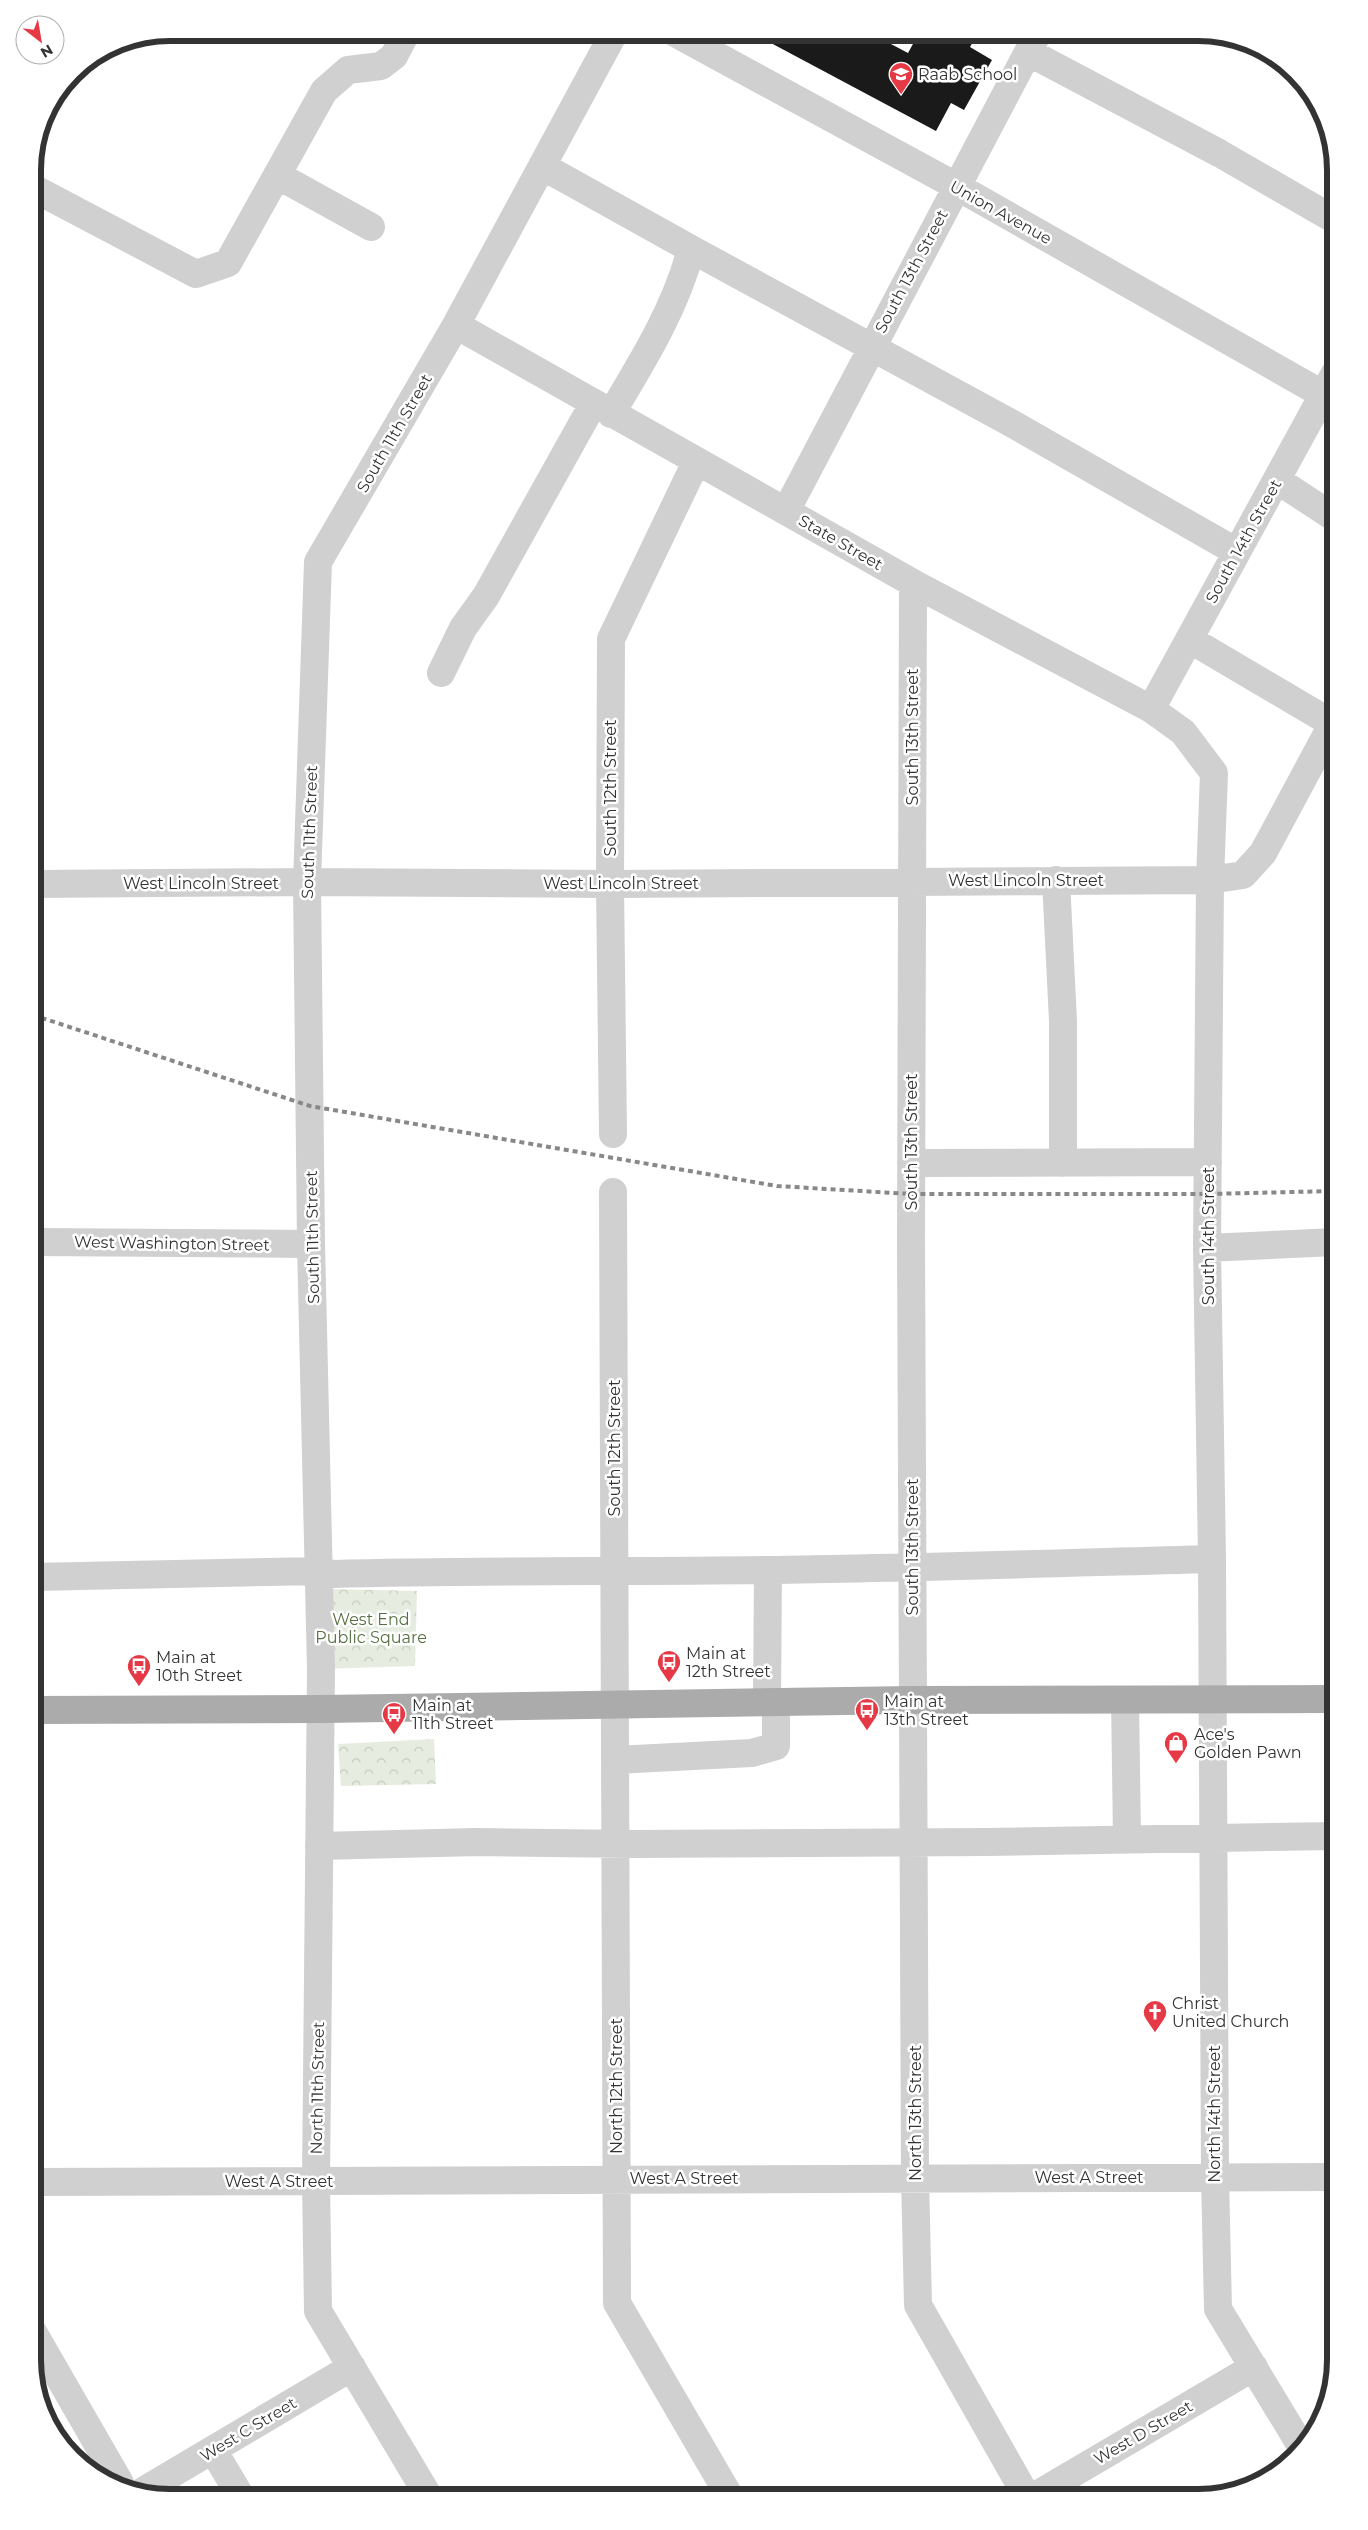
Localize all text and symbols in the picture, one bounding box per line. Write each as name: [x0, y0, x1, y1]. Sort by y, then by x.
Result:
north arrow: [15, 15, 65, 65]
text: N: [37, 41, 56, 62]
school or university icon: Raab School: [888, 61, 914, 95]
place label: Raab School: [918, 65, 1017, 84]
street label: Union Avenue: [947, 177, 1055, 248]
street label: South 13th Street: [871, 206, 952, 336]
street label: South 11th Street: [353, 370, 436, 496]
street label: South 14th Street: [1202, 476, 1286, 606]
street label: State Street: [795, 511, 887, 574]
street label: South 13th Street: [903, 668, 922, 805]
street label: South 12th Street: [601, 719, 620, 856]
street label: South 11th Street: [298, 764, 321, 899]
street label: West Lincoln Street: [948, 871, 1105, 890]
street label: West Lincoln Street: [123, 874, 280, 893]
street label: West Lincoln Street: [543, 874, 700, 893]
street label: South 13th Street: [902, 1073, 921, 1210]
street label: South 14th Street: [1199, 1166, 1218, 1305]
street label: South 11th Street: [302, 1170, 323, 1304]
street label: West Washington Street: [74, 1232, 270, 1255]
street label: South 12th Street: [605, 1379, 624, 1516]
street label: South 13th Street: [903, 1478, 922, 1615]
park label: West End Public Square: [315, 1610, 427, 1647]
place label: Main at 12th Street: [686, 1644, 771, 1681]
place label: Main at 10th Street: [156, 1648, 243, 1685]
bus stop icon: Main at 12th Street: [656, 1649, 682, 1683]
bus stop icon: Main at 10th Street: [126, 1653, 152, 1687]
place label: Main at 13th Street: [884, 1692, 969, 1729]
place label: Main at 11th Street: [412, 1696, 494, 1733]
bus stop icon: Main at 13th Street: [854, 1697, 880, 1731]
bus stop icon: Main at 11th Street: [381, 1701, 407, 1735]
place label: Ace's Golden Pawn: [1194, 1725, 1302, 1762]
shop icon: Ace's Golden Pawn: [1163, 1730, 1189, 1764]
place label: Christ United Church: [1172, 1994, 1289, 2031]
church icon: Christ United Church: [1142, 1999, 1168, 2033]
street label: North 12th Street: [607, 2018, 626, 2154]
street label: North 11th Street: [307, 2021, 328, 2154]
street label: North 13th Street: [906, 2045, 925, 2181]
street label: North 14th Street: [1205, 2045, 1224, 2183]
street label: West A Street: [1034, 2168, 1144, 2187]
street label: West A Street: [629, 2169, 739, 2188]
street label: West A Street: [224, 2172, 334, 2191]
street label: West C Street: [197, 2393, 300, 2466]
street label: West D Street: [1091, 2396, 1196, 2468]

